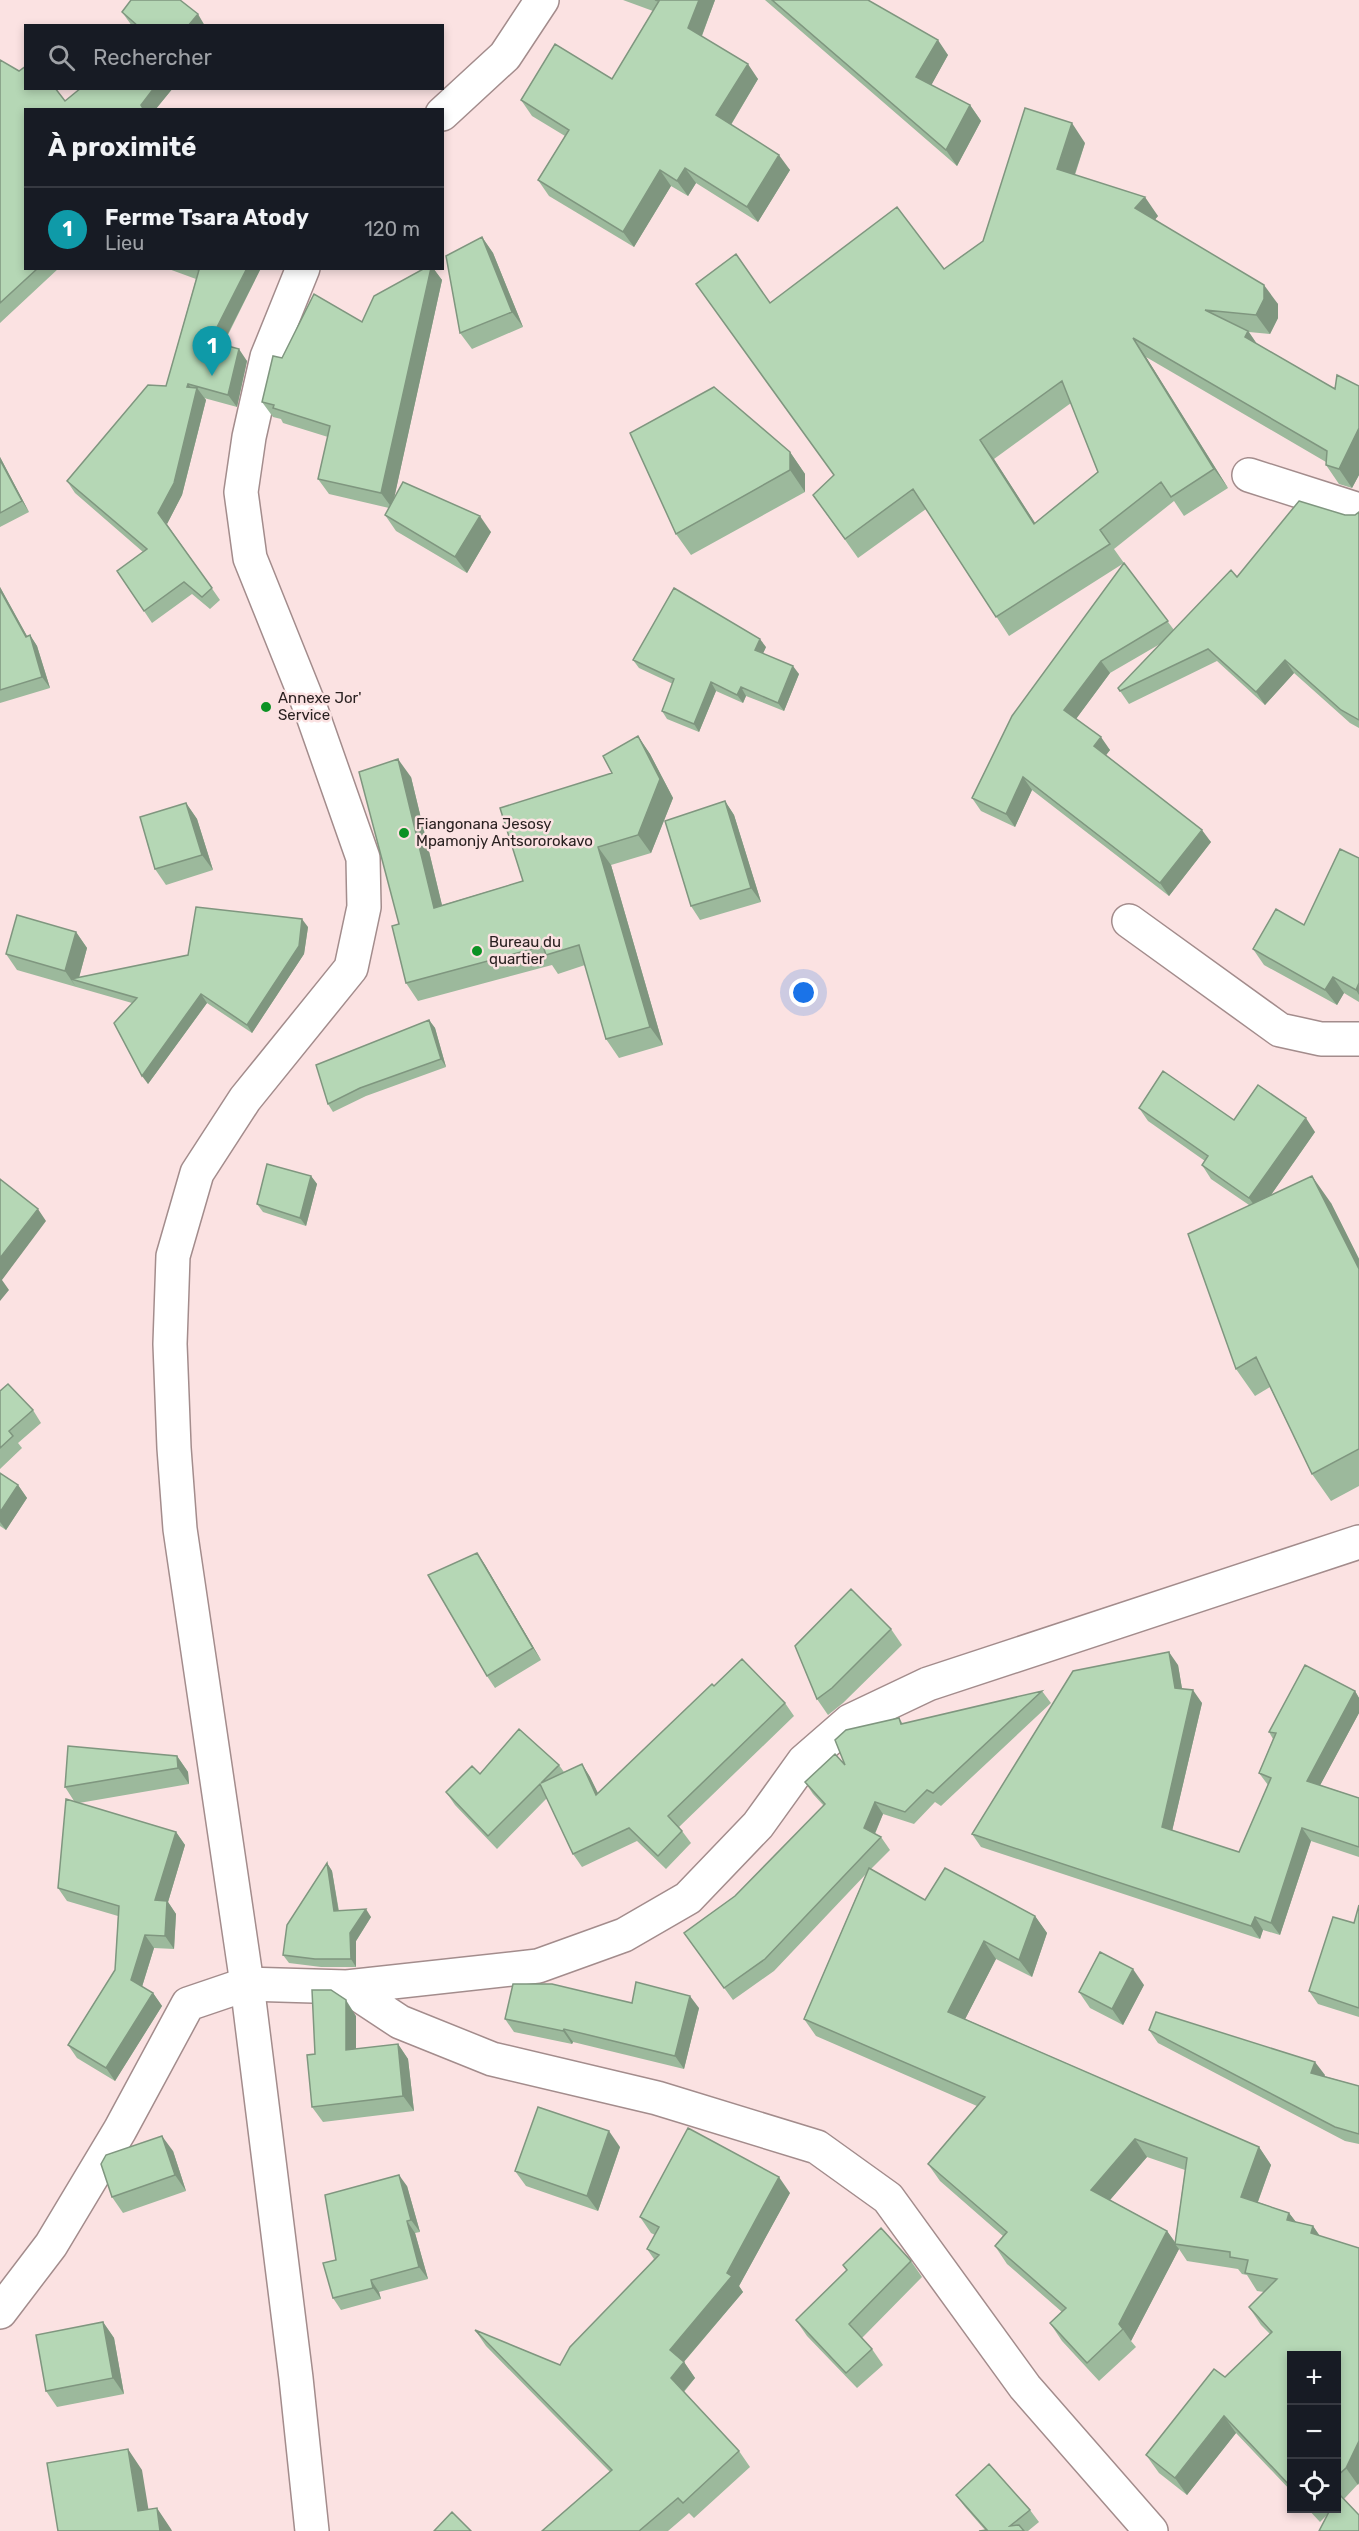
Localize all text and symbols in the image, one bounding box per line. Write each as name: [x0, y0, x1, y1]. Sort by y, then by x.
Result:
search box: [24, 24, 444, 90]
icon: search: [45, 41, 78, 74]
text: Rechercher: [93, 44, 212, 71]
text: À proximité: [48, 132, 197, 163]
text: Ferme Tsara Atody: [105, 204, 309, 231]
text: 1: [63, 217, 72, 241]
text: 120 m: [364, 217, 420, 241]
text: Lieu: [105, 231, 144, 255]
pin: 1: [192, 326, 232, 376]
place label: Annexe Jor' Service: [278, 689, 362, 724]
marker: Annexe Jor' Service: [259, 700, 273, 714]
place label: Fiangonana Jesosy Mpamonjy Antsororokavo: [416, 815, 593, 850]
marker: Fiangonana Jesosy Mpamonjy Antsororokavo: [397, 826, 411, 840]
place label: Bureau du quartier: [489, 933, 561, 968]
marker: Bureau du quartier: [470, 944, 484, 958]
your location: [789, 978, 818, 1007]
map controls: [1287, 2351, 1341, 2513]
button: +: [1287, 2351, 1341, 2405]
button: −: [1287, 2405, 1341, 2459]
button: locate: [1287, 2459, 1341, 2513]

